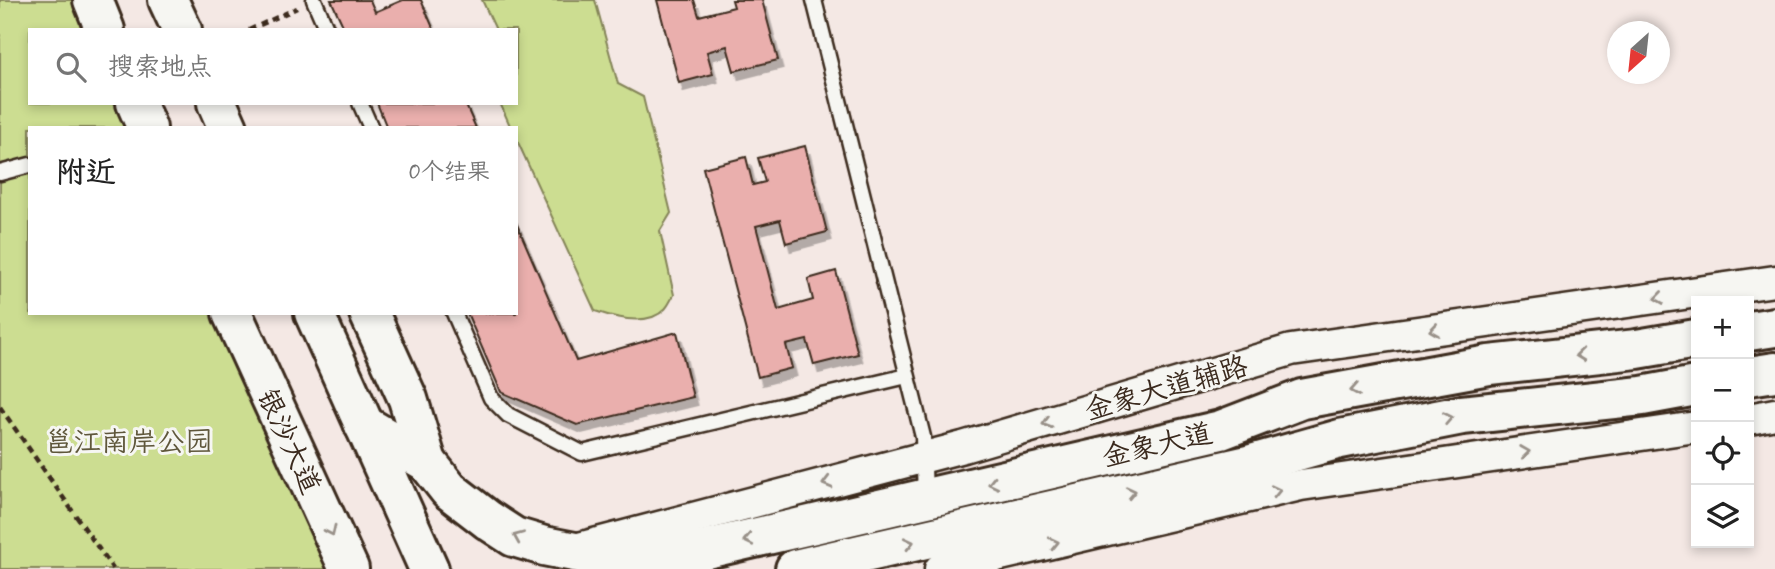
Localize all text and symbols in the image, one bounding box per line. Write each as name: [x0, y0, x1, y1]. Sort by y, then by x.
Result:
north arrow: [1607, 21, 1670, 84]
search box: [28, 28, 518, 105]
icon: search: [52, 48, 90, 86]
text: 搜索地点: [108, 51, 212, 85]
text: 附近: [56, 154, 116, 193]
text: 0个结果: [408, 158, 490, 188]
one-way arrow: [1653, 290, 1665, 305]
map controls: [1691, 296, 1754, 548]
button: +: [1691, 296, 1754, 359]
one-way arrow: [1428, 322, 1440, 337]
one-way arrow: [1574, 347, 1585, 362]
street label: 金象大道辅路: [1081, 348, 1253, 430]
button: −: [1691, 359, 1754, 422]
one-way arrow: [1349, 381, 1361, 396]
street label: 银沙大道: [247, 383, 328, 501]
one-way arrow: [1442, 411, 1454, 426]
one-way arrow: [1041, 414, 1053, 429]
street label: 金象大道: [1099, 416, 1216, 477]
button: locate: [1691, 422, 1754, 485]
park label: 邕江南岸公园: [45, 425, 213, 462]
one-way arrow: [1519, 445, 1531, 460]
one-way arrow: [822, 475, 834, 489]
one-way arrow: [987, 475, 999, 489]
one-way arrow: [1270, 485, 1282, 499]
button: layers: [1691, 485, 1754, 548]
one-way arrow: [1125, 486, 1137, 500]
one-way arrow: [323, 524, 337, 536]
one-way arrow: [513, 531, 525, 545]
one-way arrow: [742, 532, 754, 546]
one-way arrow: [903, 536, 915, 551]
one-way arrow: [1048, 536, 1060, 551]

